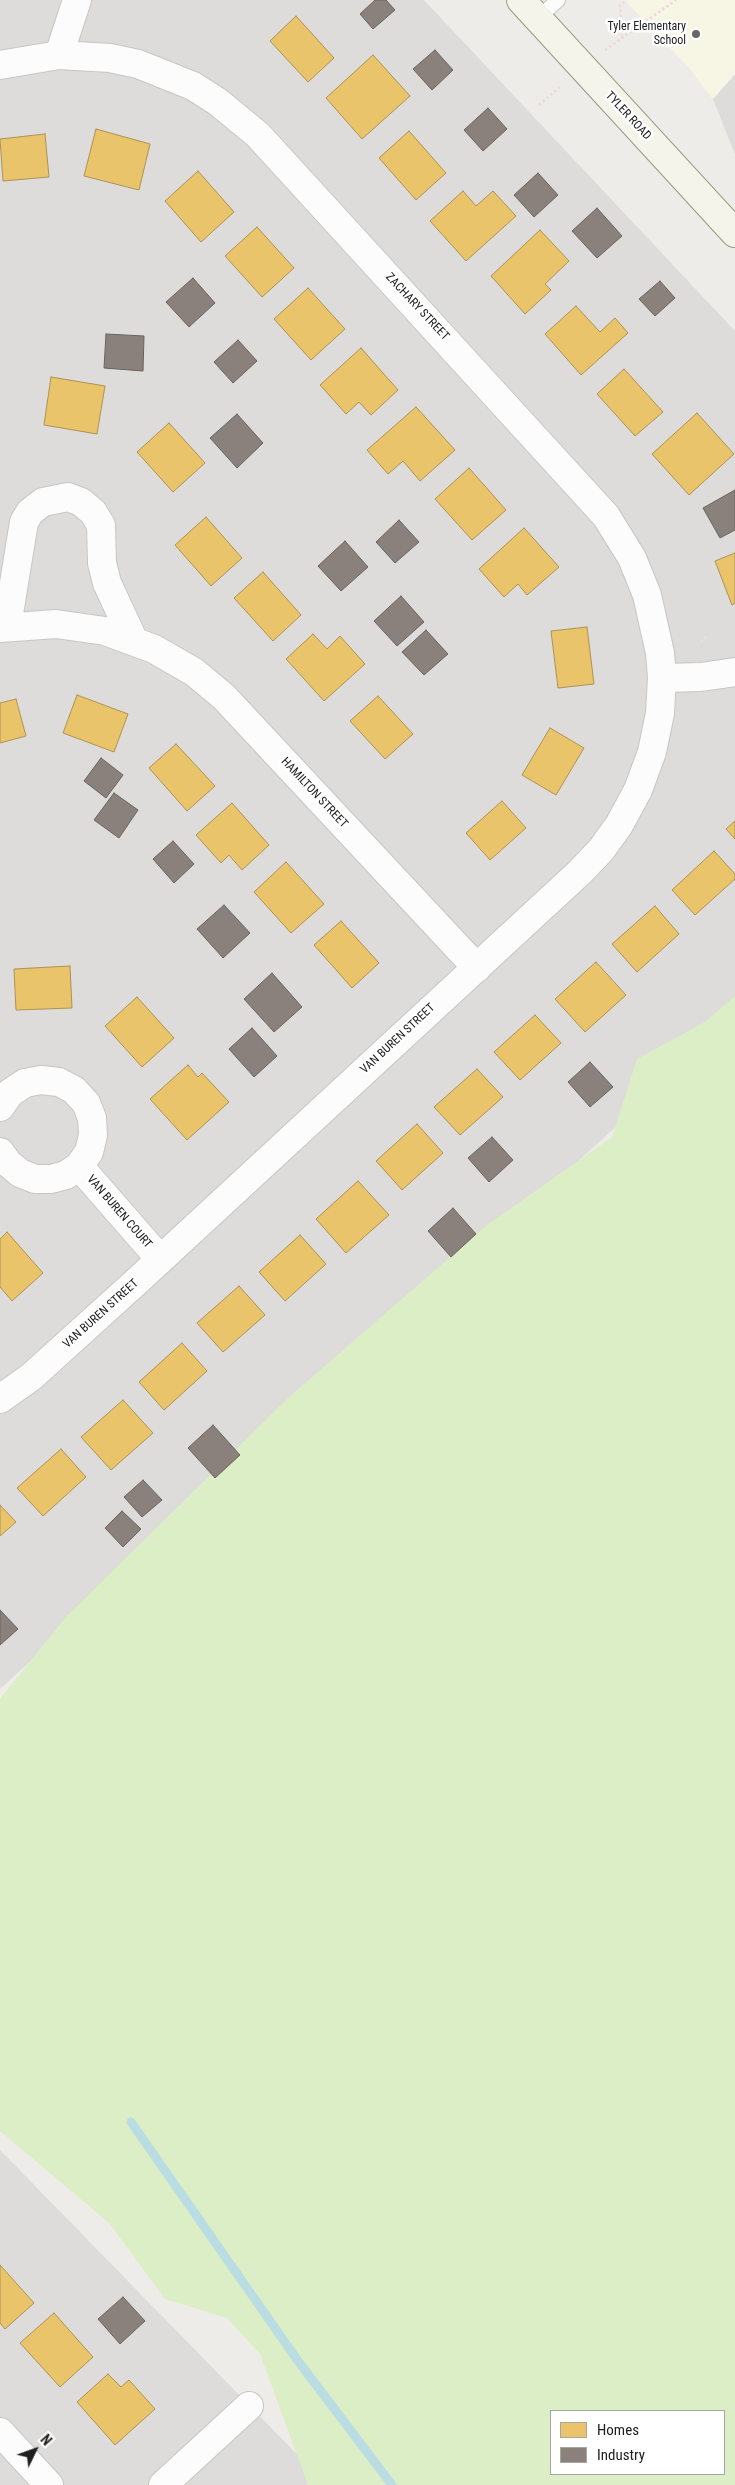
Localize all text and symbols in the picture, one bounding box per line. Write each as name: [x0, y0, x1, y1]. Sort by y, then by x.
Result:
place label: Tyler Elementary School: [608, 20, 686, 48]
marker: Tyler Elementary School: [690, 28, 702, 40]
street label: TYLER ROAD: [602, 89, 654, 143]
street label: ZACHARY STREET: [382, 270, 452, 344]
street label: HAMILTON STREET: [278, 755, 350, 831]
street label: VAN BUREN STREET: [358, 1001, 438, 1077]
street label: VAN BUREN COURT: [83, 1173, 155, 1251]
street label: VAN BUREN STREET: [60, 1276, 142, 1352]
legend: [550, 2410, 725, 2475]
text: Homes: [597, 2421, 639, 2439]
north arrow: [10, 2425, 60, 2475]
text: N: [37, 2431, 55, 2448]
text: Industry: [597, 2446, 645, 2464]

